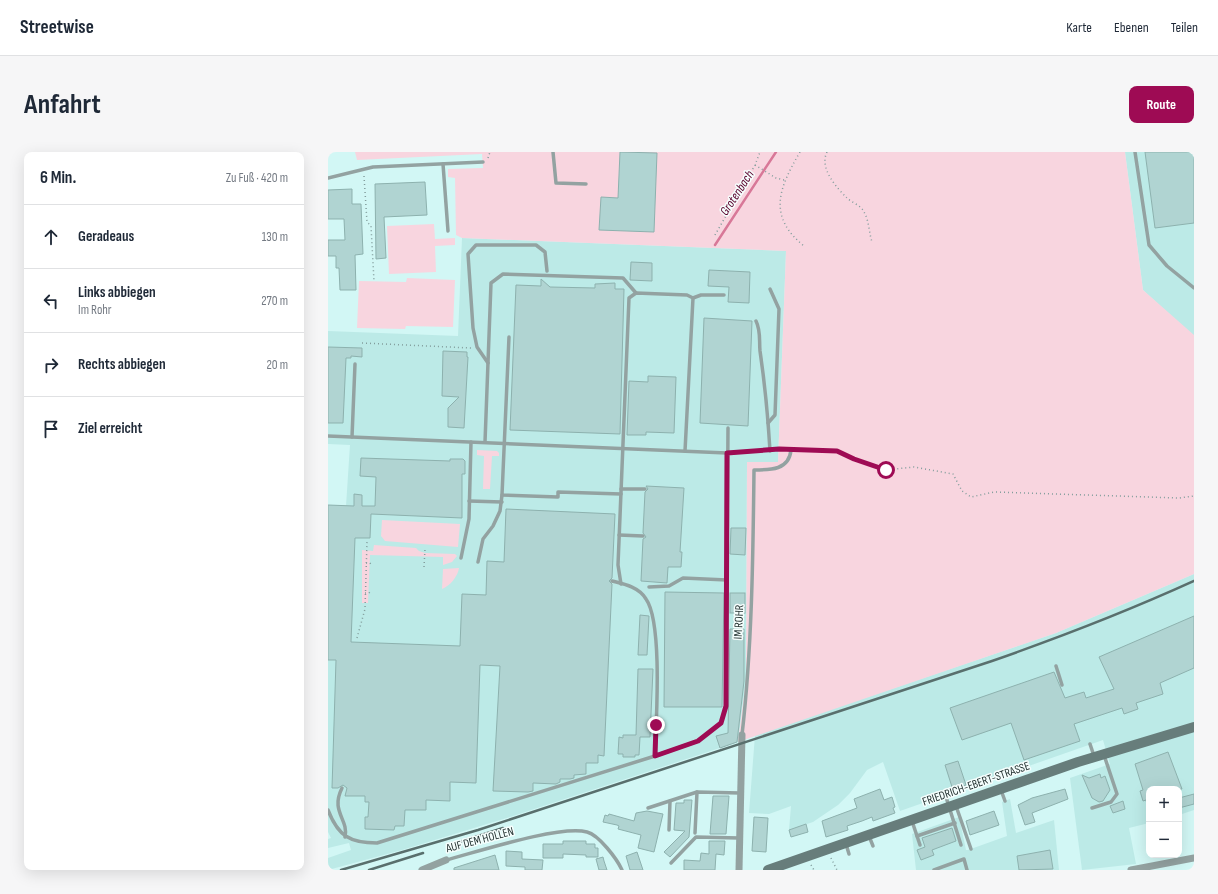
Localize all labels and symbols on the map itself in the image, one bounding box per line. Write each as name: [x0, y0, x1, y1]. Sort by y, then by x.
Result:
water label: Grotenbach: [717, 167, 758, 219]
route start: [877, 461, 895, 479]
street label: IM ROHR: [731, 604, 747, 640]
route end: [647, 716, 665, 734]
street label: FRIEDRICH-EBERT-STRASSE: [920, 759, 1032, 809]
street label: AUF DEM HOLLEN: [444, 824, 515, 856]

